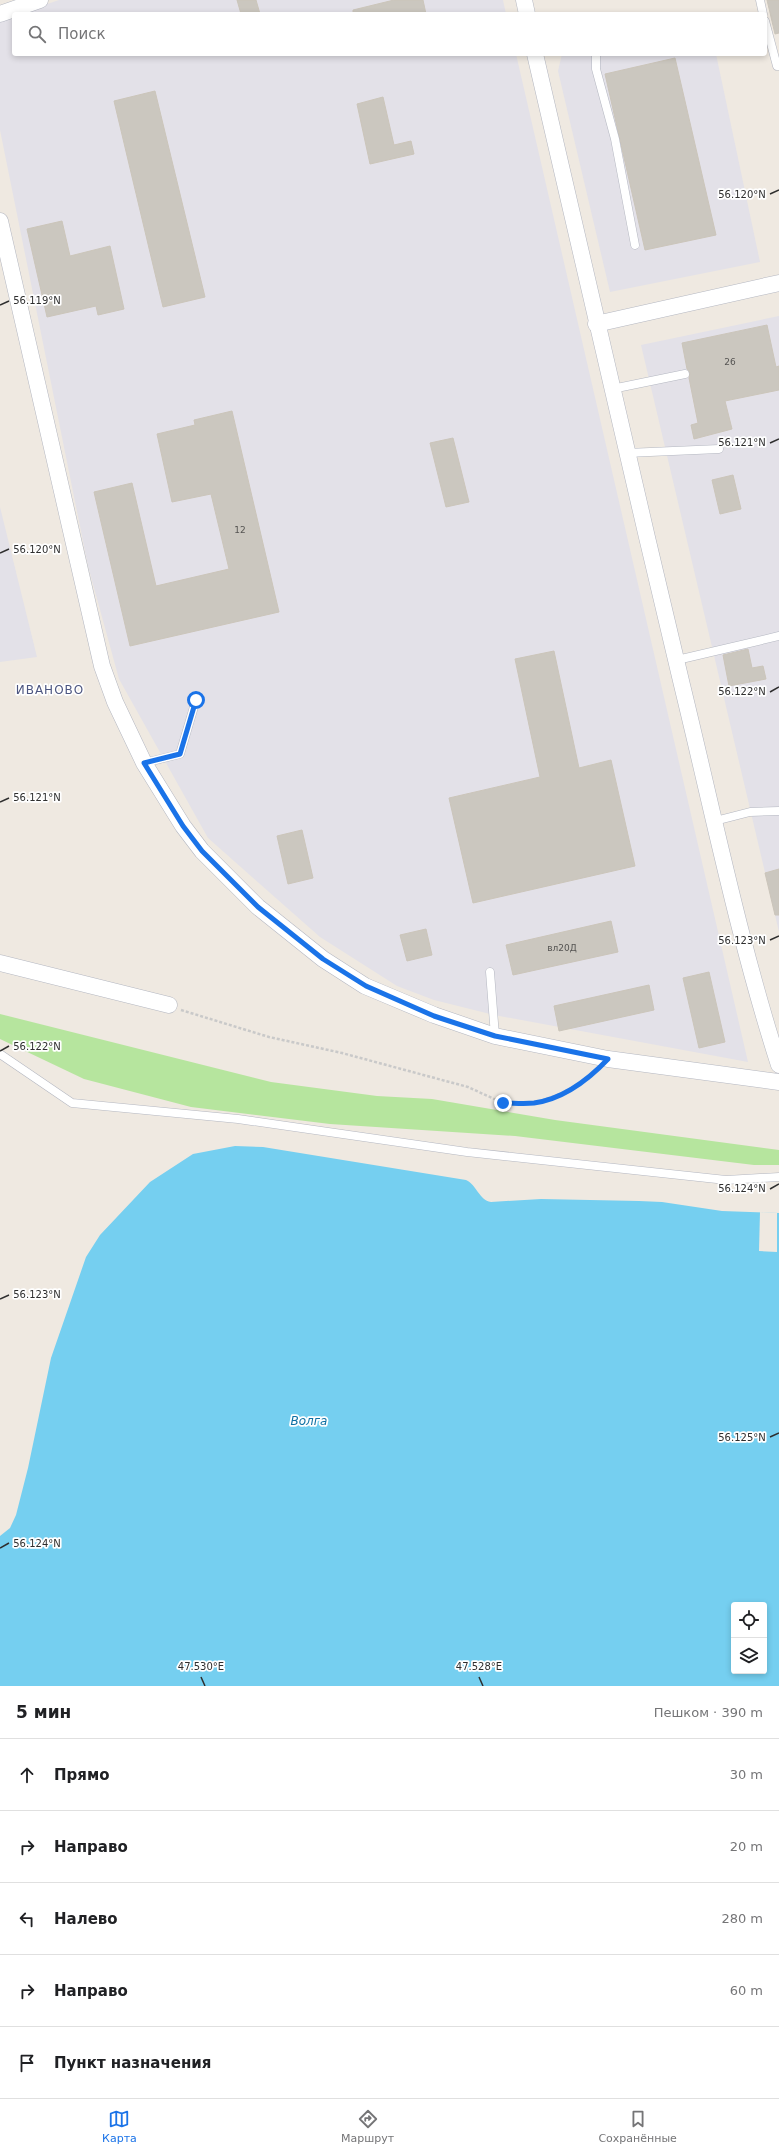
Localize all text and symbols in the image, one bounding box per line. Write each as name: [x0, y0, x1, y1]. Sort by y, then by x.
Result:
search box: [12, 12, 767, 56]
icon: search: [26, 23, 48, 45]
text: Поиск: [58, 25, 106, 43]
text: 56.120°N: [718, 189, 766, 200]
text: 56.119°N: [13, 295, 61, 306]
house number: 26: [724, 357, 736, 367]
text: 56.121°N: [718, 437, 766, 448]
house number: 12: [234, 525, 246, 535]
text: 56.120°N: [13, 544, 61, 555]
district label: ИВАНОВО: [16, 683, 84, 697]
text: 56.122°N: [718, 686, 766, 697]
route start: [187, 691, 205, 709]
text: 56.121°N: [13, 792, 61, 803]
text: 56.123°N: [718, 935, 766, 946]
house number: вл20Д: [547, 943, 577, 953]
text: 56.122°N: [13, 1041, 61, 1052]
route end: [494, 1094, 512, 1112]
text: 56.124°N: [718, 1183, 766, 1194]
text: 56.123°N: [13, 1289, 61, 1300]
water label: Волга: [291, 1414, 327, 1428]
text: 56.125°N: [718, 1432, 766, 1443]
text: 56.124°N: [13, 1538, 61, 1549]
map controls: [731, 1602, 767, 1674]
button: locate: [731, 1602, 767, 1638]
button: layers: [731, 1638, 767, 1674]
text: 47.530°E: [178, 1661, 224, 1672]
text: 47.528°E: [456, 1661, 502, 1672]
text: 5 мин: [16, 1702, 71, 1722]
text: Пешком · 390 m: [654, 1705, 763, 1720]
icon: ahead: [16, 1764, 38, 1786]
text: Прямо: [54, 1766, 110, 1784]
text: 30 m: [730, 1767, 763, 1782]
icon: right: [16, 1836, 38, 1858]
text: Направо: [54, 1838, 128, 1856]
text: 20 m: [730, 1839, 763, 1854]
icon: left: [16, 1908, 38, 1930]
text: Налево: [54, 1910, 118, 1928]
text: 280 m: [721, 1911, 763, 1926]
icon: right: [16, 1980, 38, 2002]
text: Направо: [54, 1982, 128, 2000]
text: 60 m: [730, 1983, 763, 1998]
icon: arrive: [16, 2052, 38, 2074]
text: Пункт назначения: [54, 2054, 211, 2072]
tab: Карта: [102, 2108, 137, 2145]
tab: Маршрут: [341, 2108, 394, 2145]
tab: Сохранённые: [598, 2108, 677, 2145]

